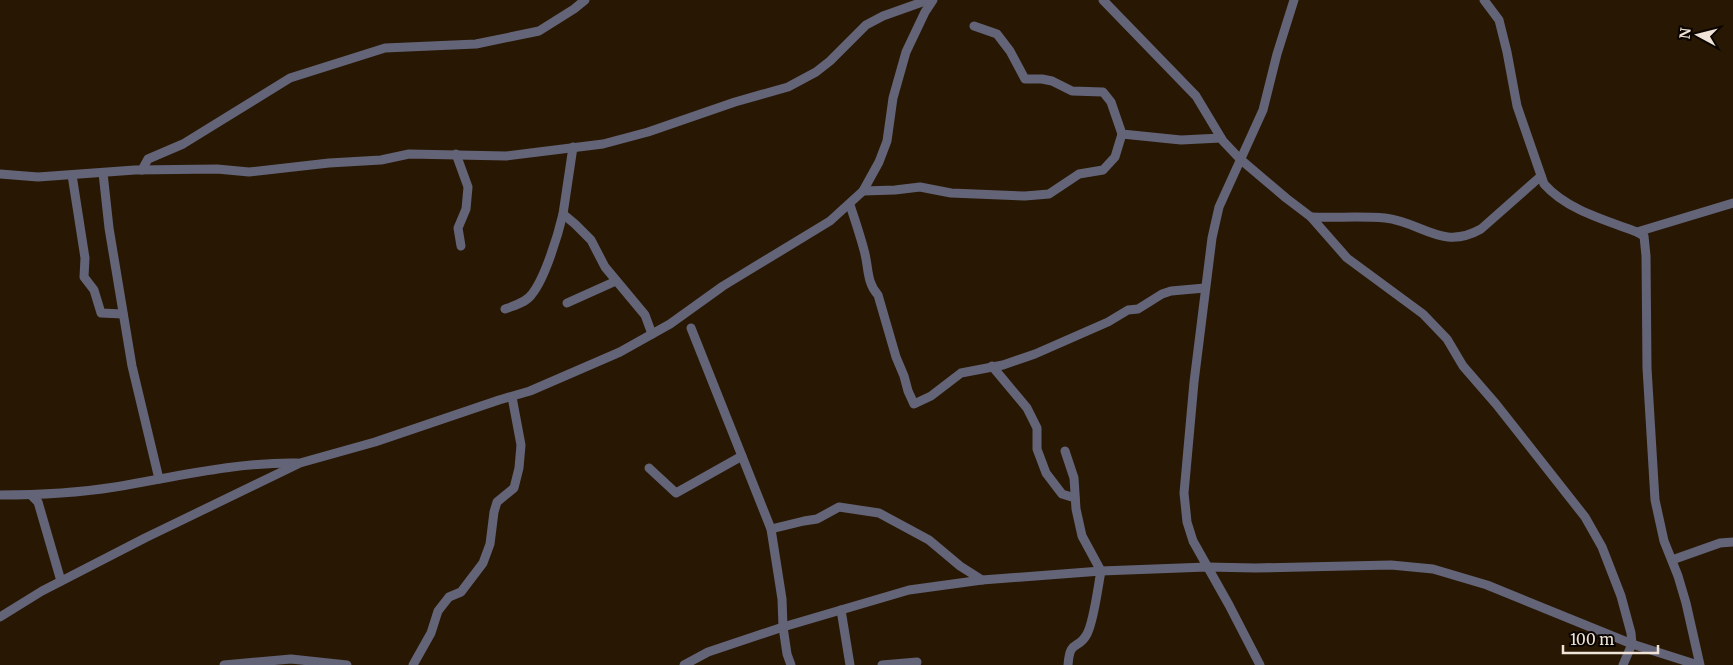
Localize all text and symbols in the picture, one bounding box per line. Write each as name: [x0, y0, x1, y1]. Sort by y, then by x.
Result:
north arrow: [1673, 10, 1723, 60]
text: N: [1675, 27, 1695, 40]
scale bar: [1563, 622, 1658, 654]
text: 100 m: [1570, 630, 1614, 649]

